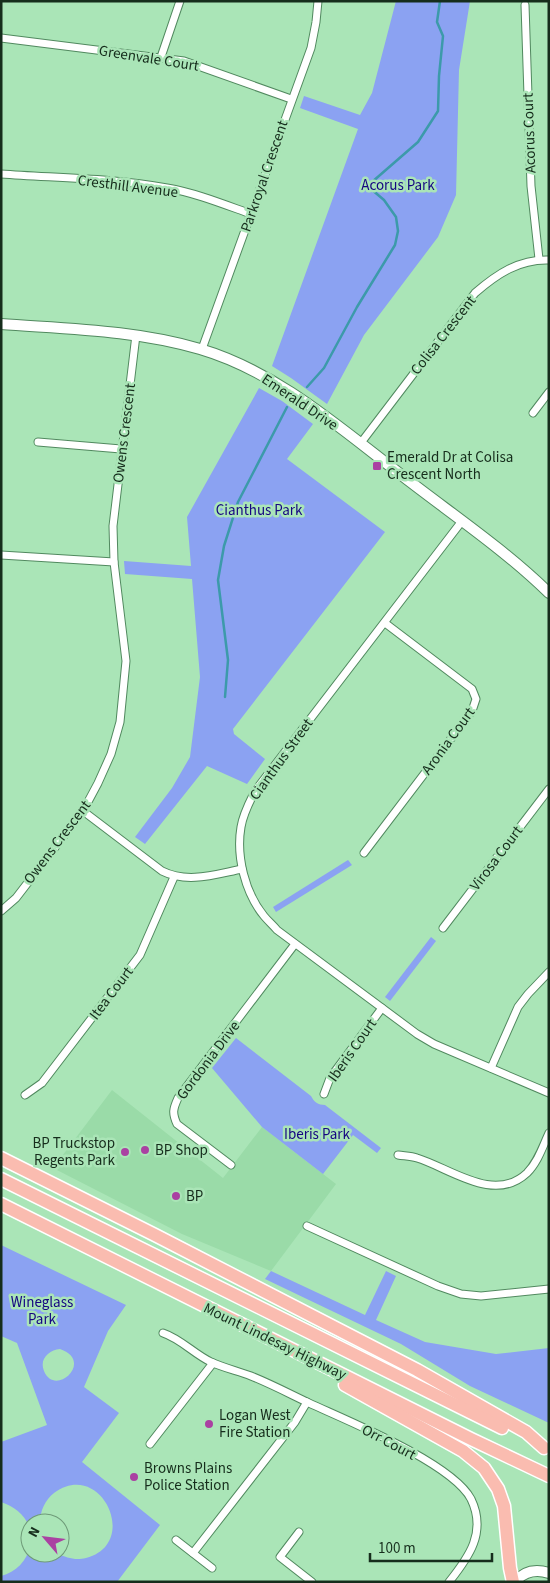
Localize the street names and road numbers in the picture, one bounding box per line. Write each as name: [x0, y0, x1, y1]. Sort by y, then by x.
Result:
street label: Greenvale Court: [97, 40, 200, 77]
street label: Acorus Court: [518, 92, 541, 174]
street label: Parkroyal Crescent: [236, 117, 293, 235]
street label: Cresthill Avenue: [77, 170, 179, 203]
street label: Colisa Crescent: [406, 291, 481, 379]
street label: Emerald Drive: [257, 369, 342, 436]
street label: Owens Crescent: [108, 382, 141, 484]
street label: Aronia Court: [417, 703, 480, 779]
street label: Cianthus Street: [245, 714, 318, 804]
street label: Owens Crescent: [19, 796, 96, 889]
street label: Virosa Court: [465, 821, 528, 895]
street label: Itea Court: [84, 962, 138, 1024]
street label: Iberis Court: [323, 1014, 382, 1086]
street label: Gordonia Drive: [172, 1016, 245, 1104]
street label: Mount Lindesay Highway: [200, 1298, 350, 1385]
street label: Orr Court: [358, 1419, 420, 1465]

